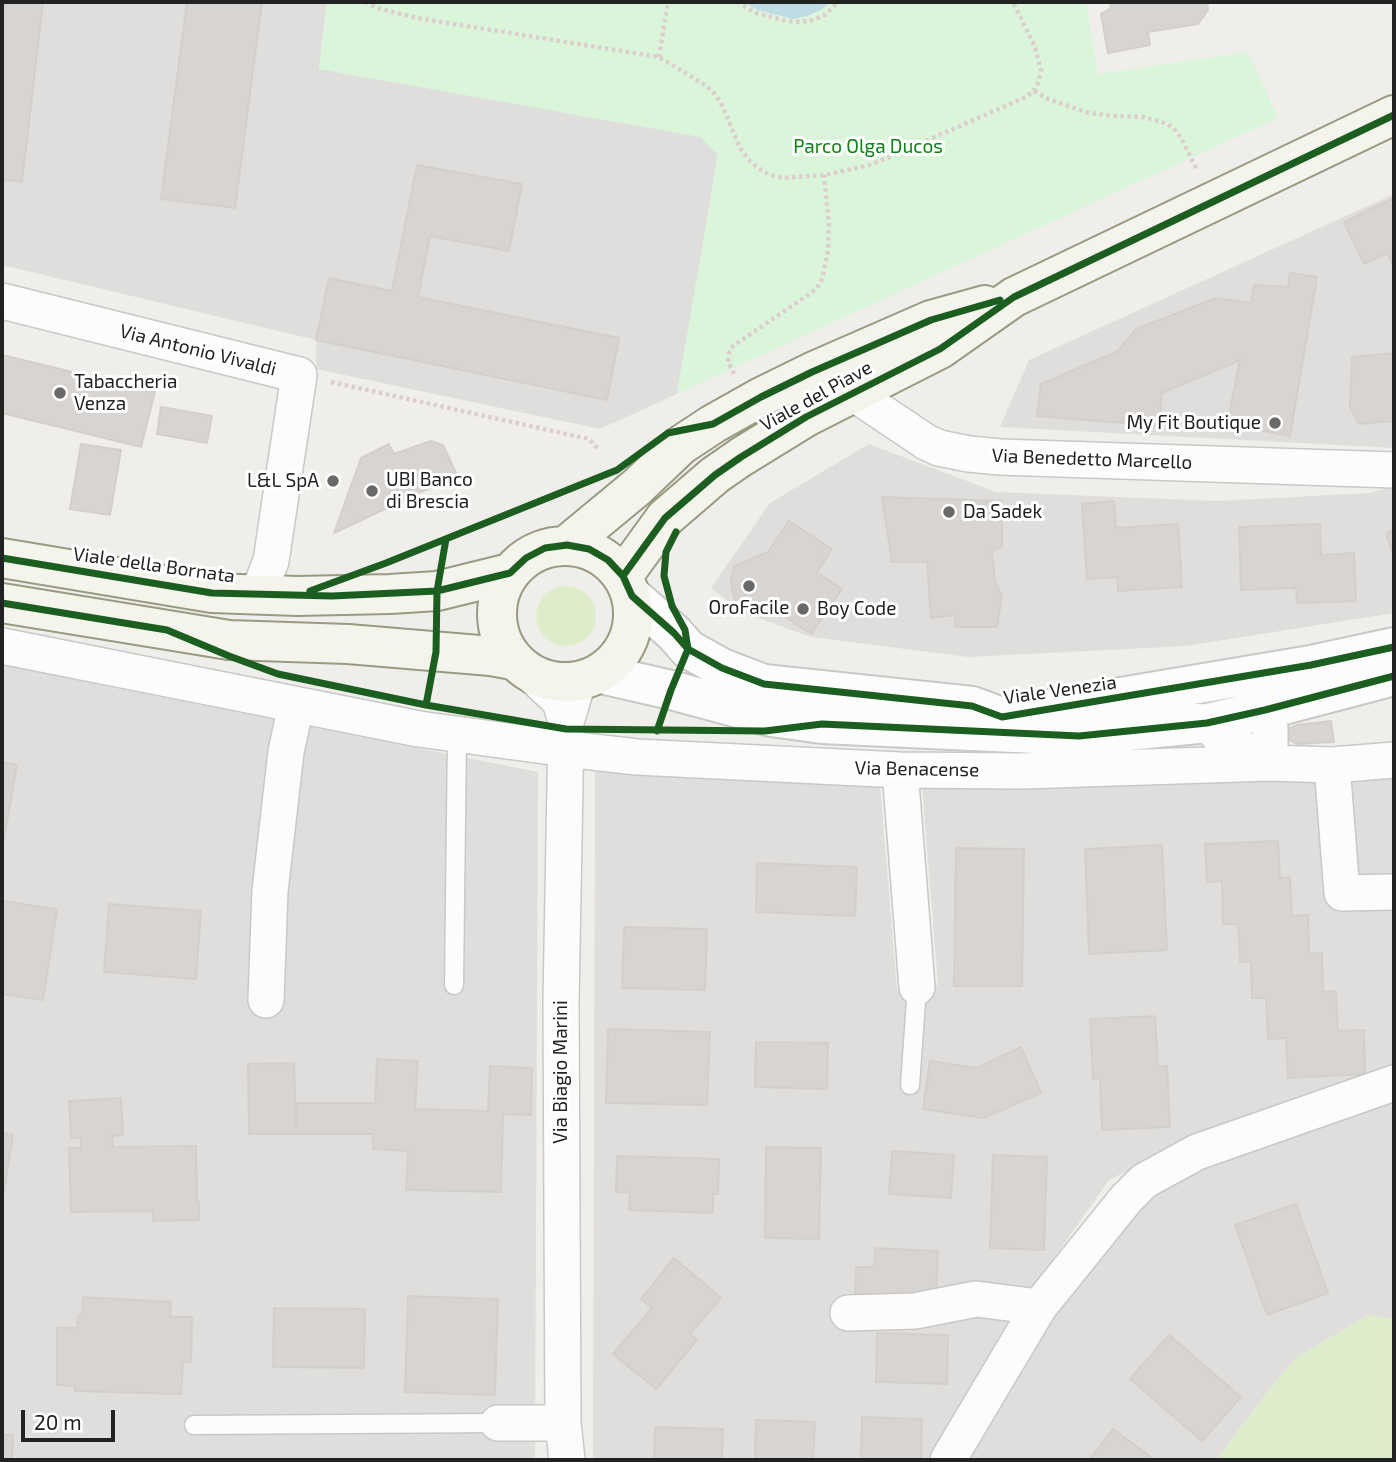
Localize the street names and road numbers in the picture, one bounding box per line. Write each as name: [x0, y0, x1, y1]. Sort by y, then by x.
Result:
street label: Via Antonio Vivaldi: [117, 320, 279, 380]
street label: Viale del Piave: [756, 356, 876, 436]
street label: Via Benedetto Marcello: [991, 444, 1193, 474]
street label: Viale della Bornata: [72, 542, 236, 588]
street label: Viale Venezia: [1002, 671, 1118, 709]
street label: Via Benacense: [854, 757, 980, 781]
street label: Via Biagio Marini: [550, 1000, 572, 1144]

